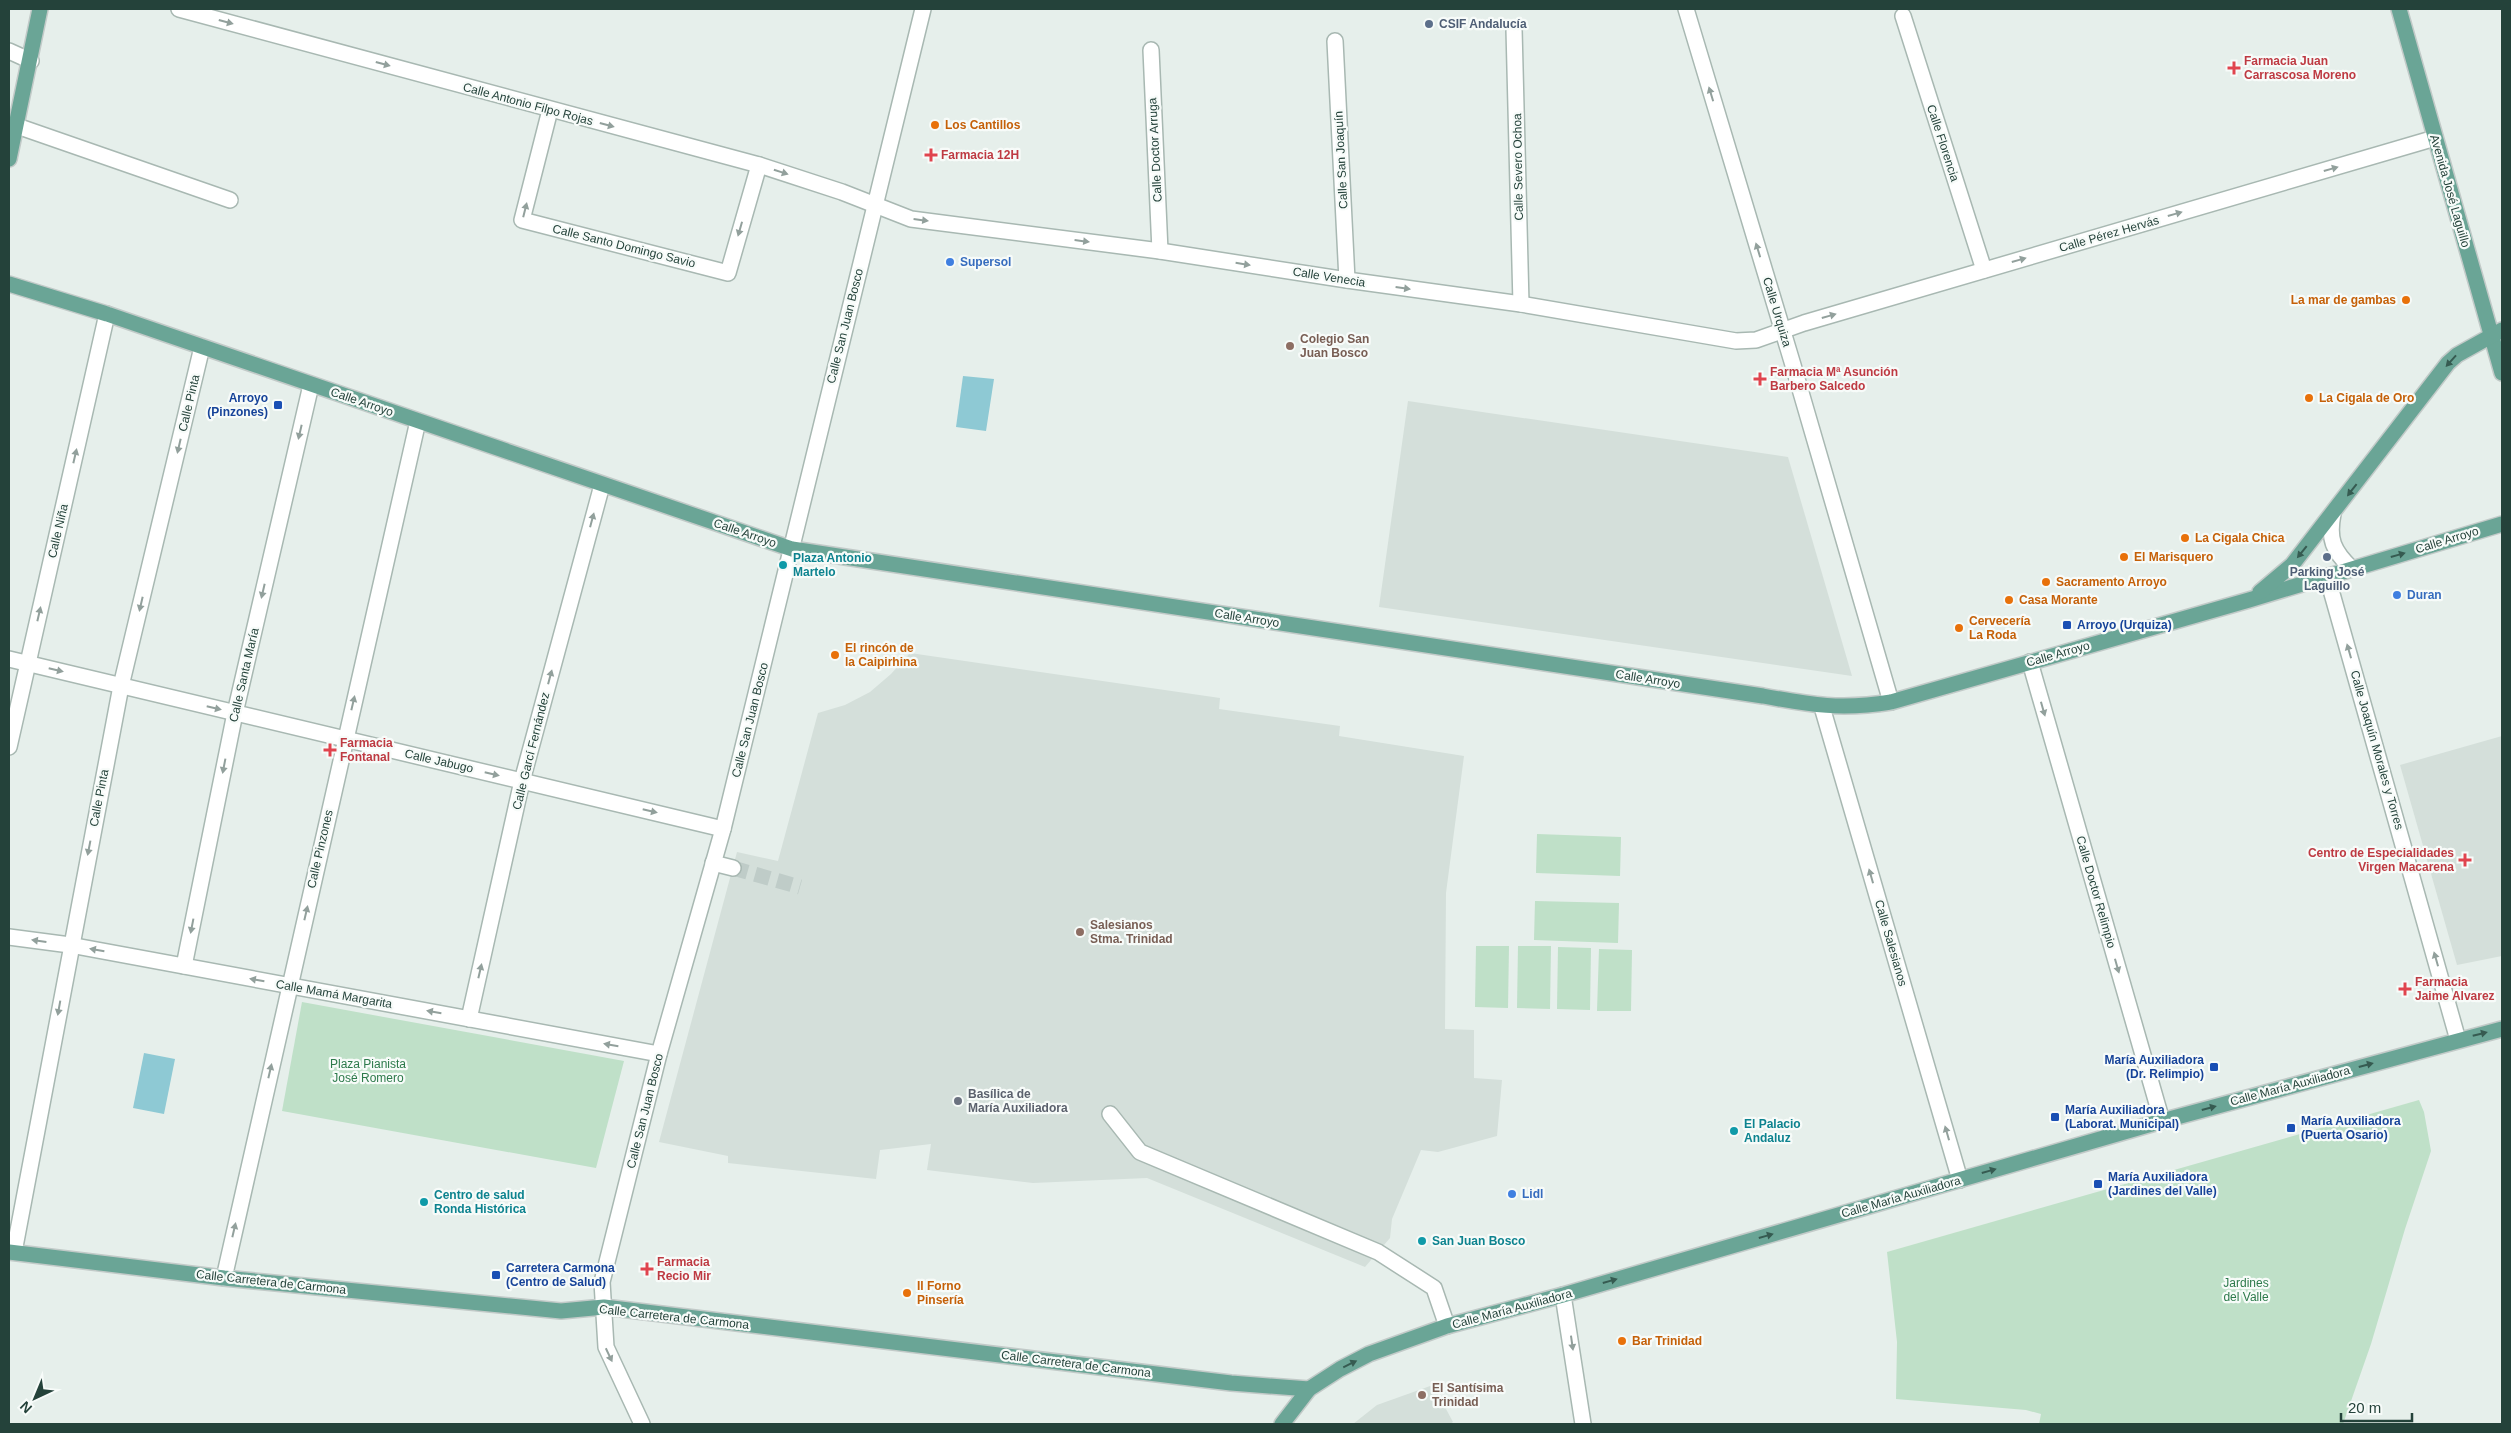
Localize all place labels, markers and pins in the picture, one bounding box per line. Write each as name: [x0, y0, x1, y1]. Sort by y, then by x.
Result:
place label: CSIF Andalucía: [1439, 17, 1527, 31]
marker: CSIF Andalucía: [1423, 18, 1435, 30]
place label: Farmacia Juan Carrascosa Moreno: [2244, 54, 2356, 82]
marker: Farmacia Juan Carrascosa Moreno: [2228, 62, 2240, 74]
place label: Los Cantillos: [945, 118, 1021, 132]
marker: Los Cantillos: [929, 119, 941, 131]
place label: Farmacia 12H: [941, 148, 1019, 162]
marker: Farmacia 12H: [925, 149, 937, 161]
place label: Supersol: [960, 255, 1011, 269]
marker: Supersol: [944, 256, 956, 268]
place label: La mar de gambas: [2291, 293, 2396, 307]
marker: La mar de gambas: [2400, 294, 2412, 306]
place label: Colegio San Juan Bosco: [1300, 332, 1369, 360]
marker: Colegio San Juan Bosco: [1284, 340, 1296, 352]
place label: Farmacia Mª Asunción Barbero Salcedo: [1770, 365, 1898, 393]
marker: Farmacia Mª Asunción Barbero Salcedo: [1754, 373, 1766, 385]
place label: Arroyo (Pinzones): [207, 391, 268, 419]
place label: La Cigala de Oro: [2319, 391, 2414, 405]
marker: La Cigala de Oro: [2303, 392, 2315, 404]
marker: Arroyo (Pinzones): [272, 399, 284, 411]
place label: La Cigala Chica: [2195, 531, 2285, 545]
marker: La Cigala Chica: [2179, 532, 2191, 544]
place label: El Marisquero: [2134, 550, 2213, 564]
place label: Plaza Antonio Martelo: [793, 551, 872, 579]
marker: El Marisquero: [2118, 551, 2130, 563]
marker: Parking José Laguillo: [2321, 551, 2333, 563]
marker: Plaza Antonio Martelo: [777, 559, 789, 571]
place label: Parking José Laguillo: [2290, 565, 2365, 593]
place label: Sacramento Arroyo: [2056, 575, 2167, 589]
marker: Sacramento Arroyo: [2040, 576, 2052, 588]
place label: Duran: [2407, 588, 2442, 602]
marker: Duran: [2391, 589, 2403, 601]
place label: Casa Morante: [2019, 593, 2098, 607]
marker: Casa Morante: [2003, 594, 2015, 606]
place label: Cervecería La Roda: [1969, 614, 2031, 642]
place label: Arroyo (Urquiza): [2077, 618, 2172, 632]
marker: Arroyo (Urquiza): [2061, 619, 2073, 631]
marker: Cervecería La Roda: [1953, 622, 1965, 634]
place label: El rincón de la Caipirhina: [845, 641, 917, 669]
marker: El rincón de la Caipirhina: [829, 649, 841, 661]
place label: Farmacia Fontanal: [340, 736, 393, 764]
marker: Farmacia Fontanal: [324, 744, 336, 756]
place label: Centro de Especialidades Virgen Macarena: [2308, 846, 2454, 874]
marker: Centro de Especialidades Virgen Macarena: [2458, 853, 2472, 867]
place label: Salesianos Stma. Trinidad: [1090, 918, 1173, 946]
marker: Salesianos Stma. Trinidad: [1074, 926, 1086, 938]
place label: Farmacia Jaime Alvarez: [2415, 975, 2495, 1003]
marker: Farmacia Jaime Alvarez: [2399, 983, 2411, 995]
place label: María Auxiliadora (Dr. Relimpio): [2104, 1053, 2204, 1081]
marker: María Auxiliadora (Dr. Relimpio): [2208, 1061, 2220, 1073]
place label: Basílica de María Auxiliadora: [968, 1087, 1068, 1115]
marker: Basílica de María Auxiliadora: [952, 1095, 964, 1107]
place label: María Auxiliadora (Laborat. Municipal): [2065, 1103, 2179, 1131]
marker: María Auxiliadora (Laborat. Municipal): [2049, 1111, 2061, 1123]
place label: María Auxiliadora (Puerta Osario): [2301, 1114, 2401, 1142]
place label: El Palacio Andaluz: [1744, 1117, 1801, 1145]
marker: María Auxiliadora (Puerta Osario): [2285, 1122, 2297, 1134]
marker: El Palacio Andaluz: [1728, 1125, 1740, 1137]
place label: María Auxiliadora (Jardines del Valle): [2108, 1170, 2217, 1198]
marker: María Auxiliadora (Jardines del Valle): [2092, 1178, 2104, 1190]
place label: Lidl: [1522, 1187, 1543, 1201]
place label: Centro de salud Ronda Histórica: [434, 1188, 526, 1216]
marker: Lidl: [1506, 1188, 1518, 1200]
marker: Centro de salud Ronda Histórica: [418, 1196, 430, 1208]
place label: San Juan Bosco: [1432, 1234, 1525, 1248]
marker: San Juan Bosco: [1416, 1235, 1428, 1247]
place label: Farmacia Recio Mir: [657, 1255, 711, 1283]
place label: Carretera Carmona (Centro de Salud): [506, 1261, 615, 1289]
marker: Farmacia Recio Mir: [641, 1263, 653, 1275]
marker: Carretera Carmona (Centro de Salud): [490, 1269, 502, 1281]
place label: Il Forno Pinsería: [917, 1279, 964, 1307]
marker: Il Forno Pinsería: [901, 1287, 913, 1299]
place label: Bar Trinidad: [1632, 1334, 1702, 1348]
marker: Bar Trinidad: [1616, 1335, 1628, 1347]
place label: EI Santísima Trinidad: [1432, 1381, 1504, 1409]
marker: EI Santísima Trinidad: [1416, 1389, 1428, 1401]

